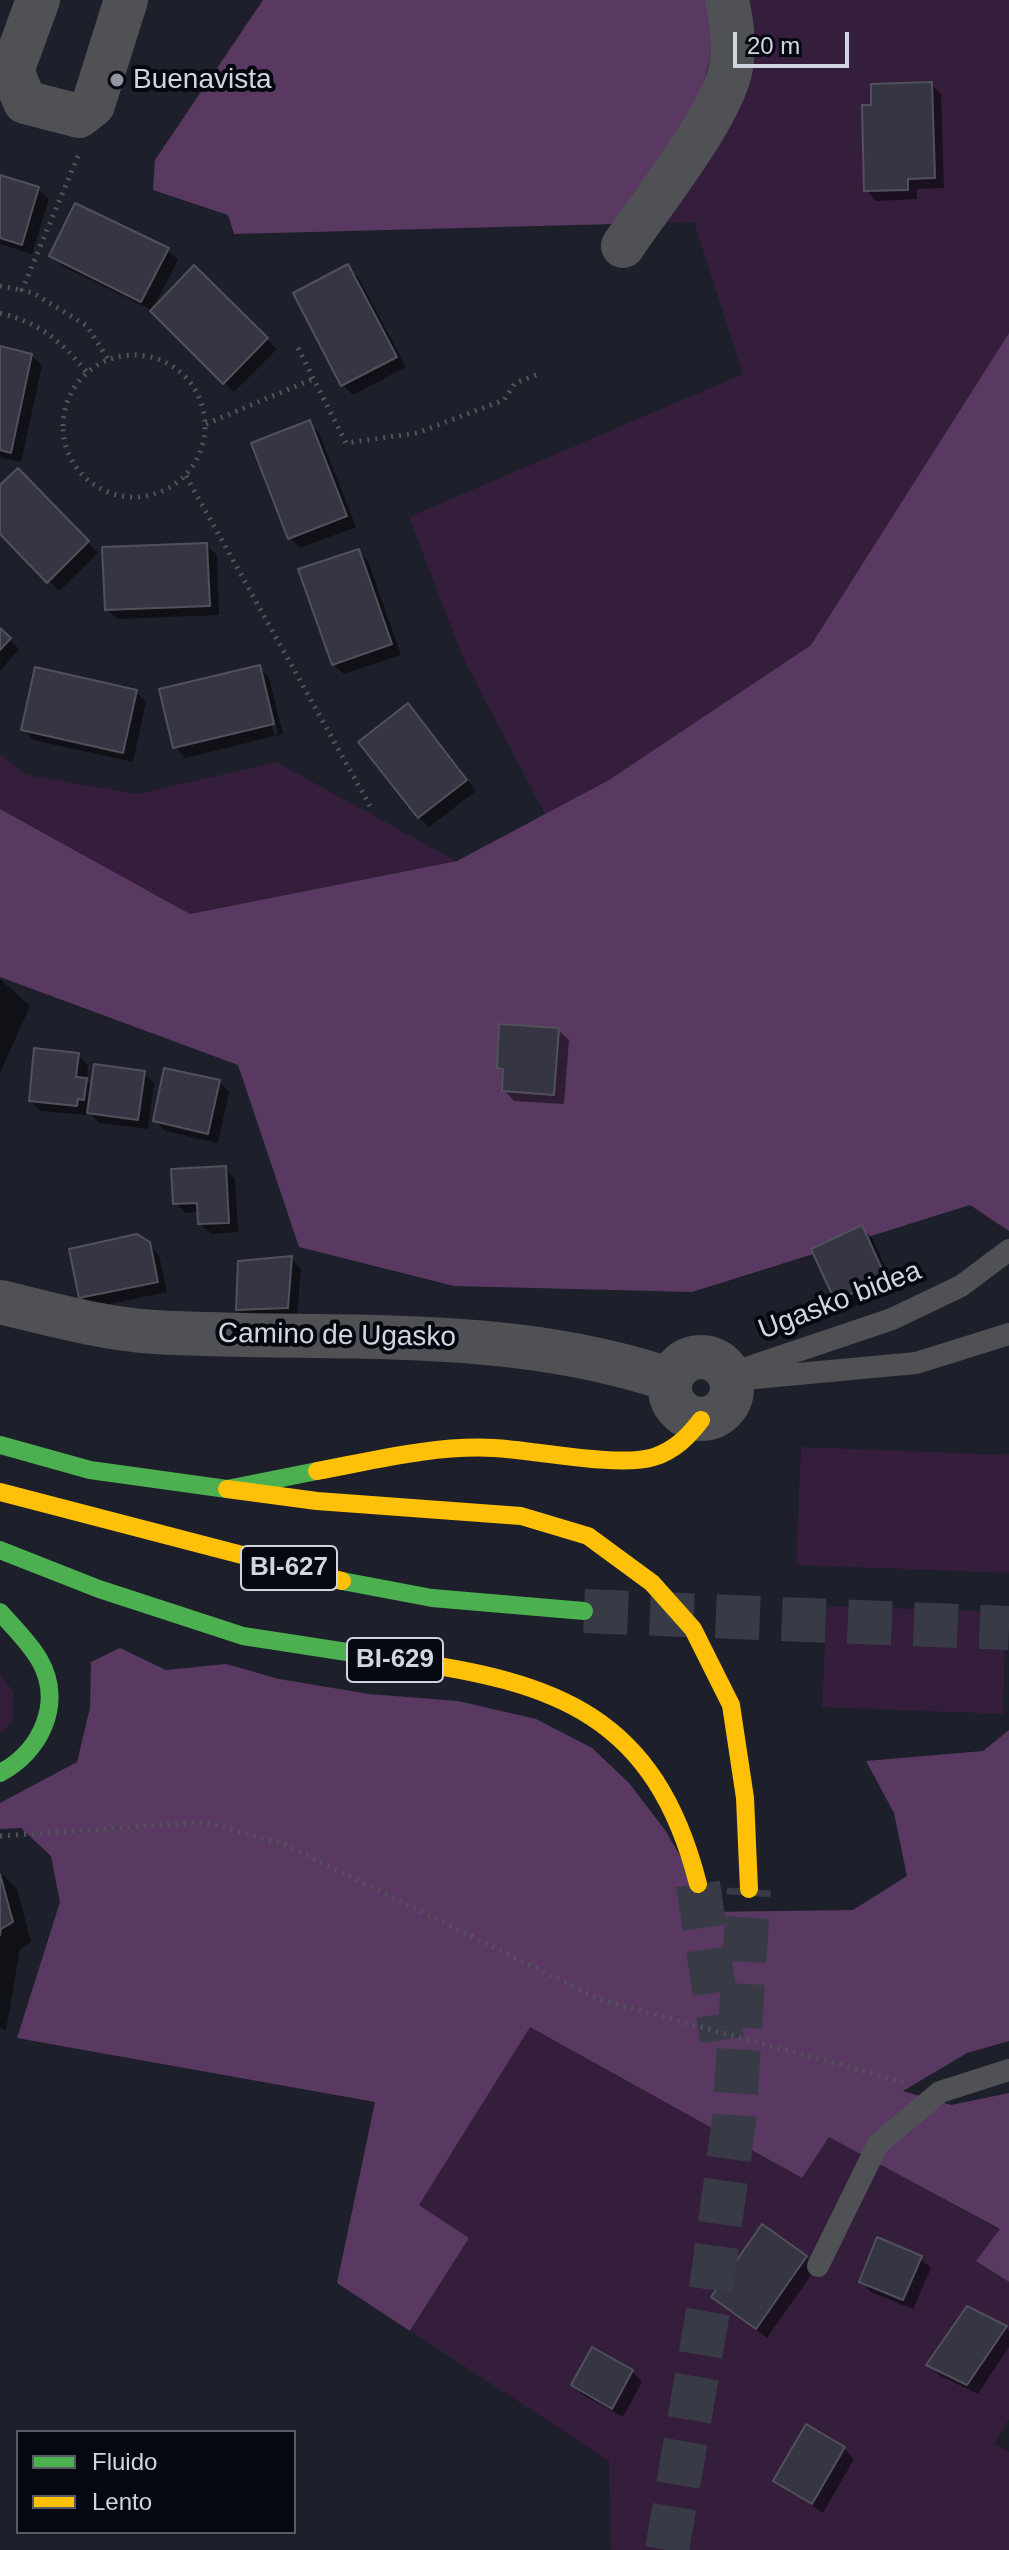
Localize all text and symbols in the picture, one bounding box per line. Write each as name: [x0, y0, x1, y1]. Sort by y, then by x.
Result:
scale bar: [737, 16, 853, 66]
text: 20 m: [747, 32, 800, 59]
place label: Buenavista: [133, 63, 272, 97]
marker: Buenavista: [108, 71, 126, 89]
street label: Ugasko bidea: [754, 1255, 926, 1347]
street label: Camino de Ugasko: [218, 1317, 456, 1355]
road number: BI-627: [241, 1546, 337, 1590]
road number: BI-629: [347, 1638, 443, 1682]
legend: [16, 2430, 296, 2534]
text: Fluido: [92, 2448, 157, 2475]
text: Lento: [92, 2488, 152, 2515]

